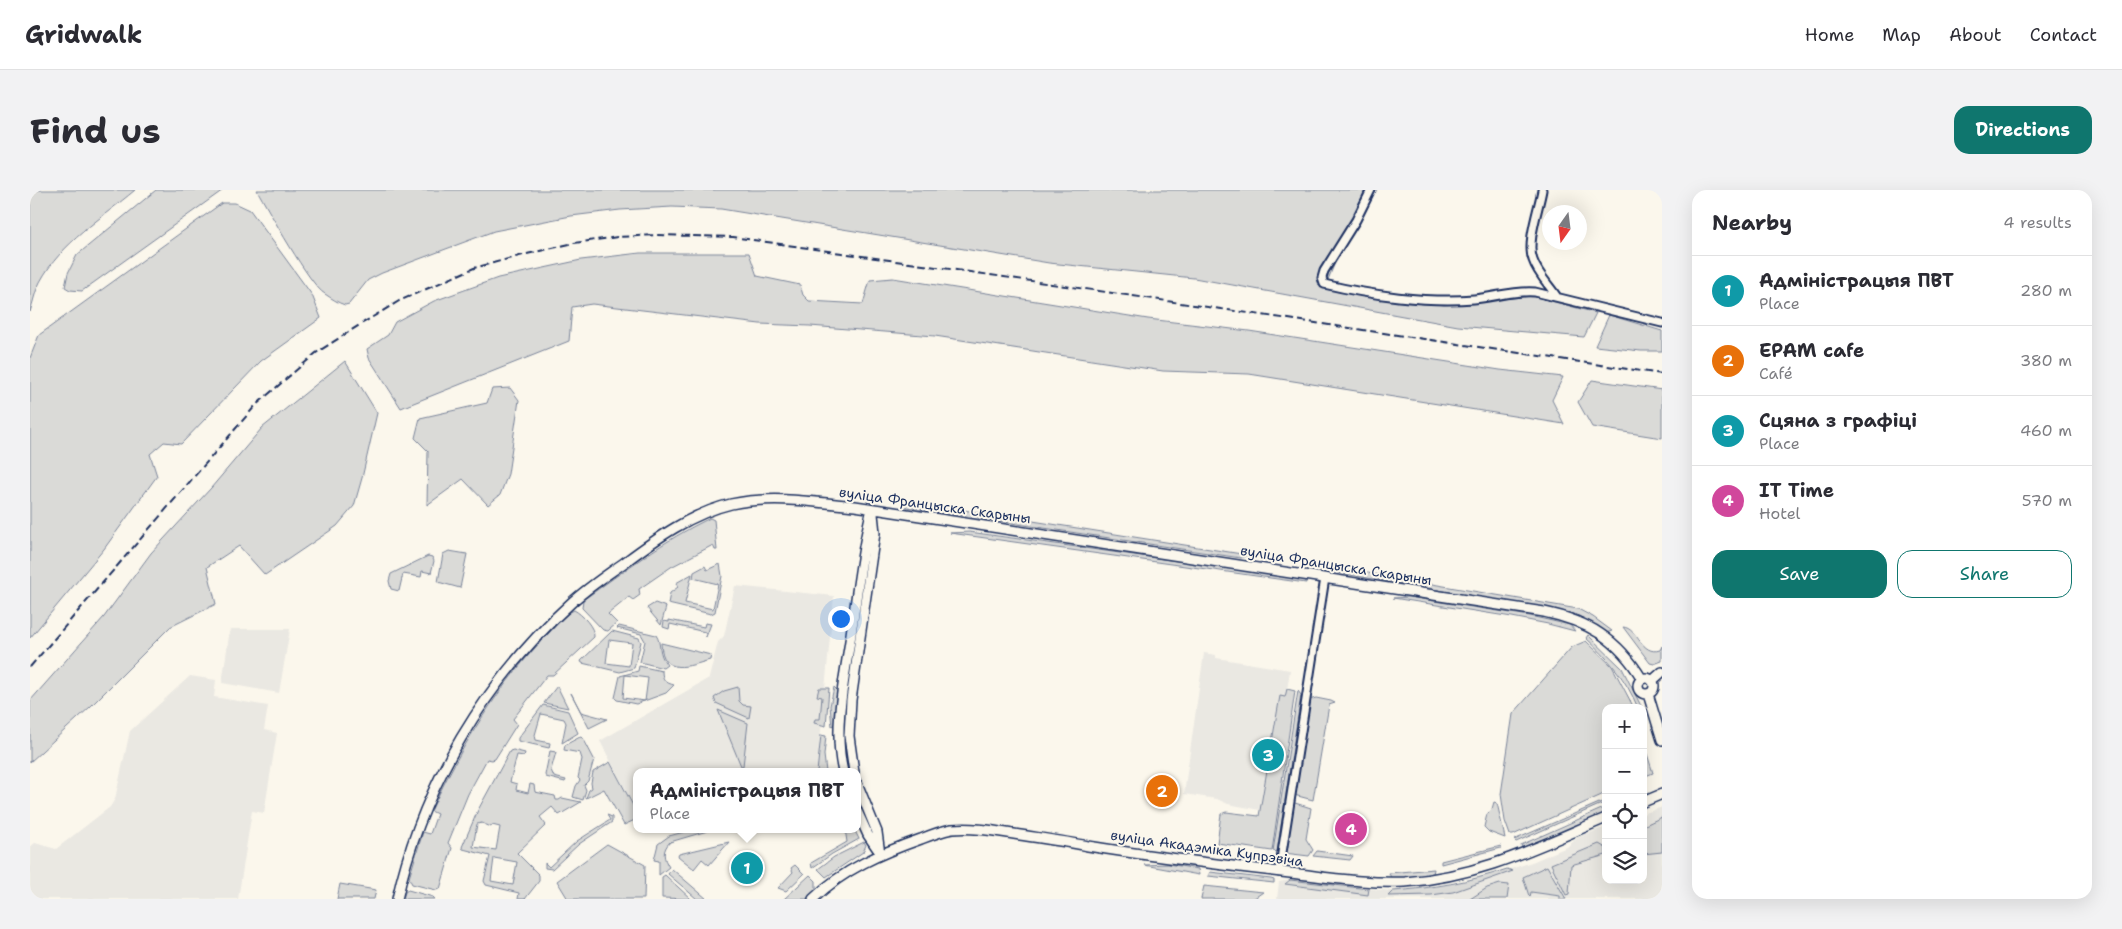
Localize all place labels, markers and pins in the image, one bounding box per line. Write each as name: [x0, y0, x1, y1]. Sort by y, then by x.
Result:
pin: 3: [1252, 736, 1284, 774]
pin: 2: [1146, 772, 1178, 810]
pin: 4: [1335, 810, 1367, 848]
pin: 1: [731, 849, 763, 887]

